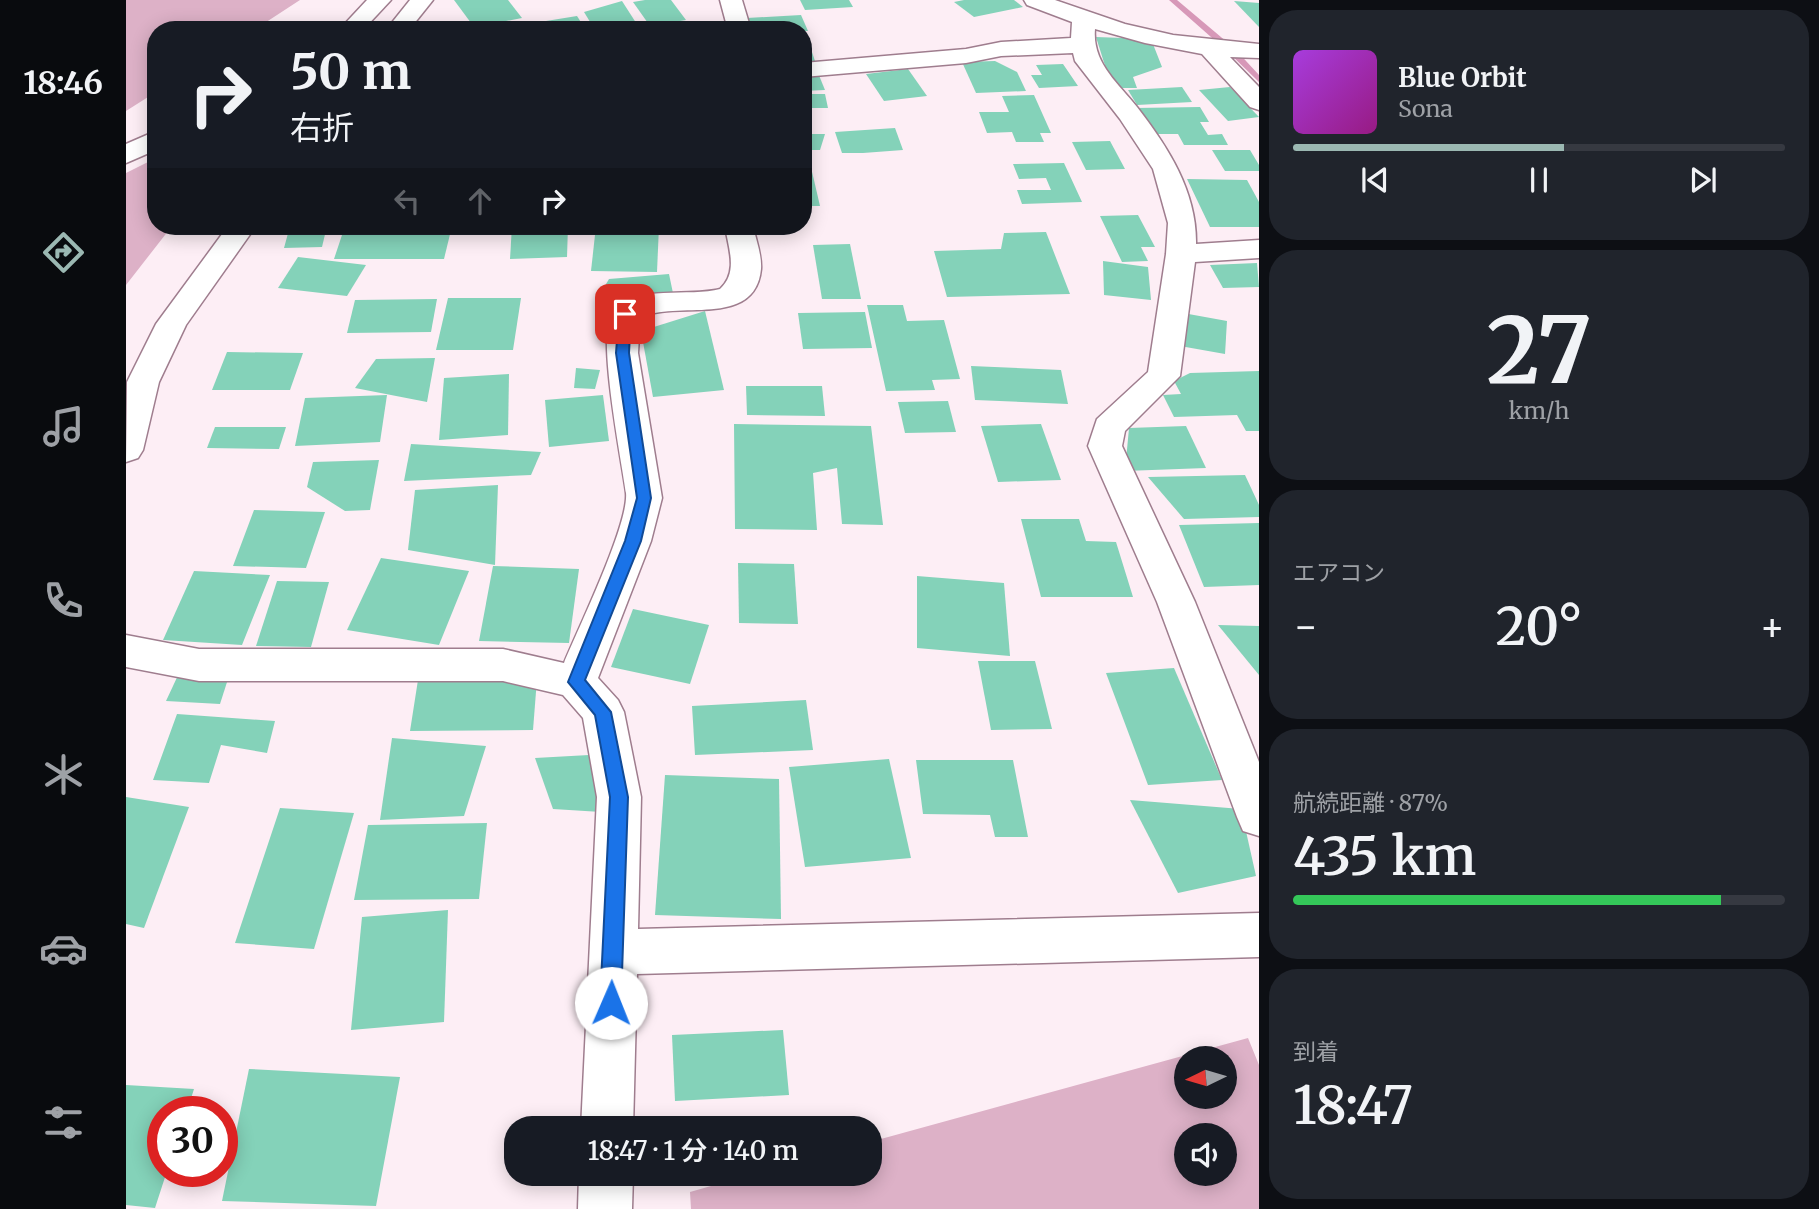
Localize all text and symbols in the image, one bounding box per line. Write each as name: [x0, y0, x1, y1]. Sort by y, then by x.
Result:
text: 50 m: [290, 41, 411, 102]
icon: right: [175, 49, 266, 140]
text: Blue Orbit: [1398, 61, 1527, 94]
text: 18:46: [23, 63, 103, 103]
text: Sona: [1398, 94, 1453, 123]
text: 右折: [290, 108, 354, 148]
icon: previous: [1356, 161, 1394, 199]
icon: pause: [1520, 161, 1558, 199]
icon: next: [1684, 161, 1722, 199]
icon: left: [388, 182, 426, 220]
icon: ahead: [461, 182, 499, 220]
icon: right: [534, 182, 572, 220]
icon: directions: [39, 228, 88, 277]
pin: [595, 284, 655, 344]
text: 27: [1486, 293, 1592, 408]
icon: arrive: [606, 295, 644, 333]
text: km/h: [1509, 396, 1569, 425]
icon: music: [39, 402, 88, 451]
text: エアコン: [1293, 558, 1385, 587]
icon: phone: [39, 576, 88, 625]
text: 20°: [1496, 594, 1582, 659]
text: −: [1293, 603, 1318, 650]
text: +: [1760, 603, 1785, 650]
icon: climate: [39, 750, 88, 799]
text: 航続距離 · 87%: [1293, 788, 1448, 817]
text: 435 km: [1293, 824, 1476, 889]
icon: car: [39, 924, 88, 973]
position arrow: [574, 966, 648, 1040]
text: 到着: [1293, 1037, 1339, 1066]
north arrow: [1174, 1046, 1237, 1110]
map controls: [1174, 1046, 1237, 1186]
text: 18:47: [1293, 1073, 1413, 1138]
speed limit sign: 30: [147, 1096, 238, 1187]
icon: filters: [39, 1098, 88, 1147]
button: sound: [1174, 1123, 1237, 1186]
text: 18:47 · 1 分 · 140 m: [587, 1134, 799, 1167]

